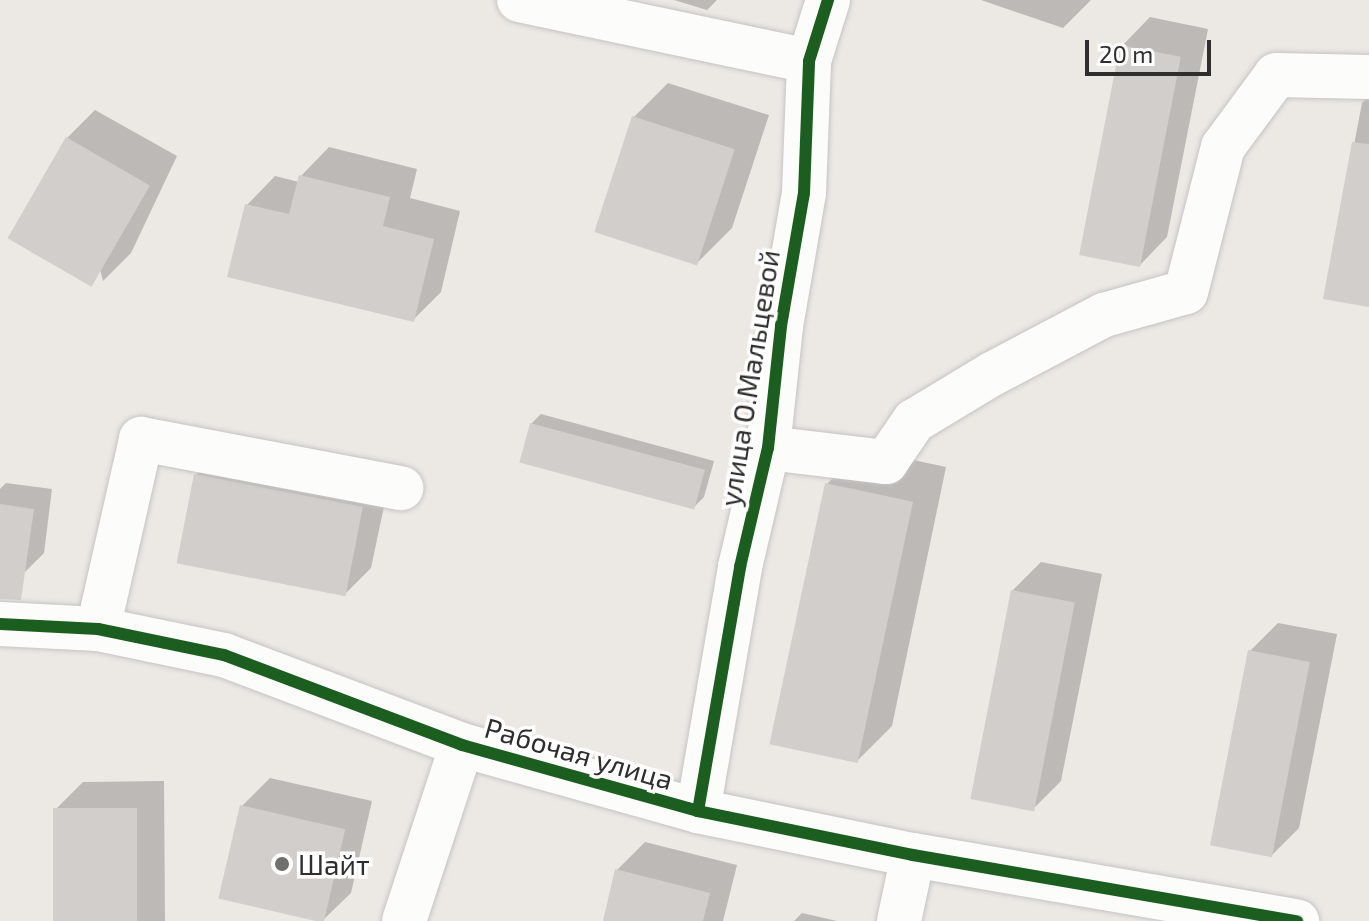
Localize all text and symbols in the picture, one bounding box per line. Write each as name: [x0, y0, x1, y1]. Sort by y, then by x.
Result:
scale bar: [1089, 24, 1215, 74]
text: 20 m: [1099, 39, 1153, 68]
street label: улица О.Мальцевой: [712, 247, 786, 509]
street label: Рабочая улица: [481, 710, 677, 796]
place label: Шайт: [298, 847, 370, 881]
marker: Шайт: [273, 855, 291, 873]

